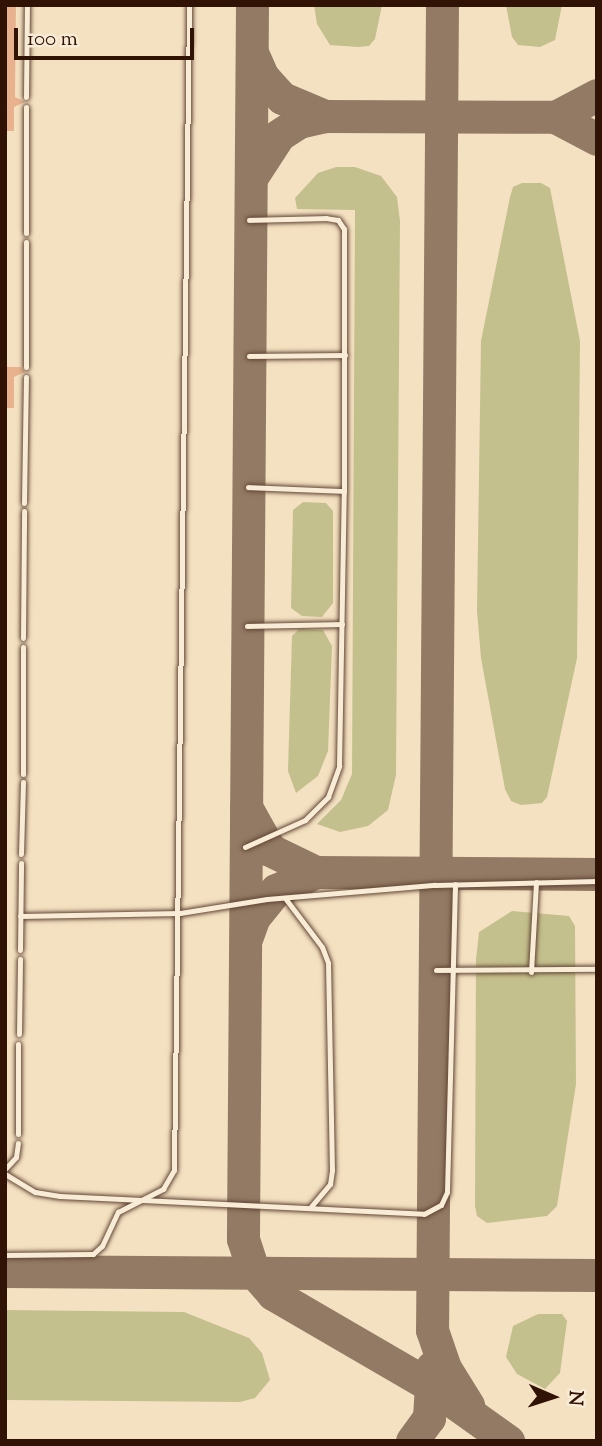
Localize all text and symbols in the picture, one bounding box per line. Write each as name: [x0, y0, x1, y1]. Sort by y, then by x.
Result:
scale bar: [18, 14, 198, 58]
text: 100 m: [27, 25, 78, 55]
north arrow: [518, 1362, 588, 1432]
text: N: [561, 1390, 588, 1406]

